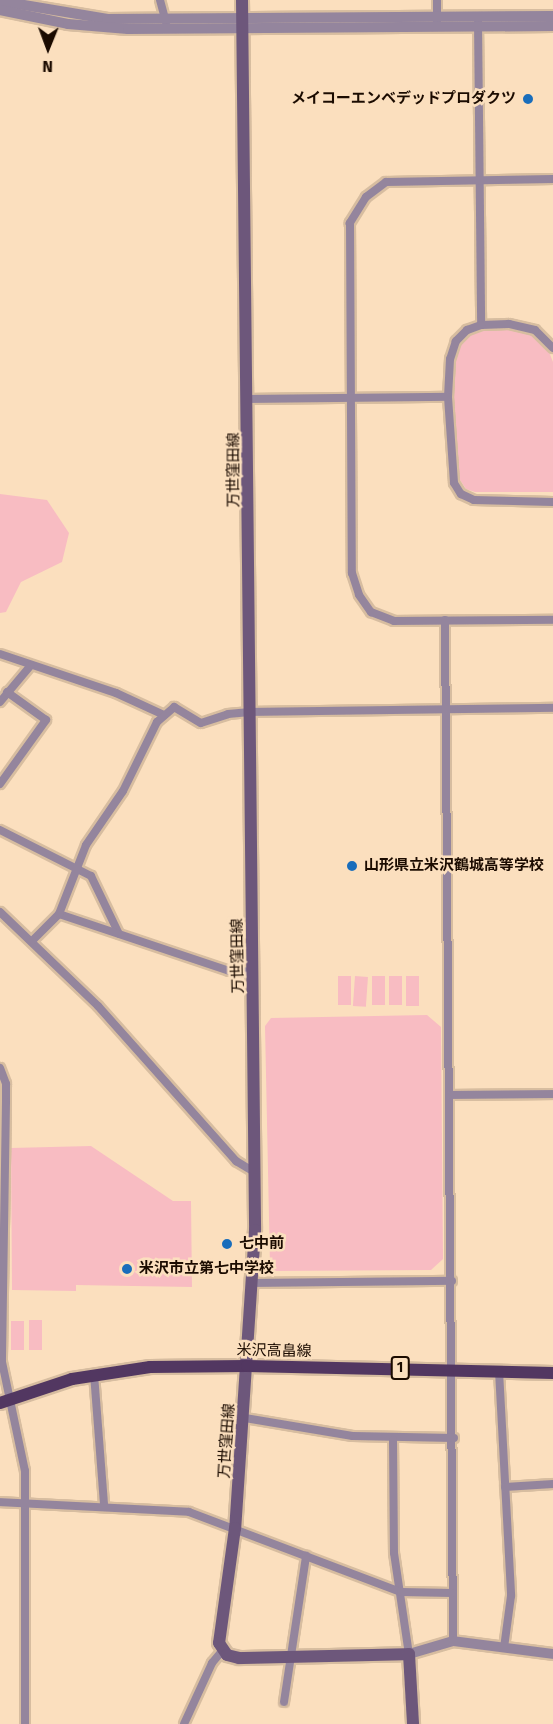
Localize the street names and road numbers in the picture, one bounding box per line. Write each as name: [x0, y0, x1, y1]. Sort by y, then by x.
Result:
street label: 万世窪田線: [225, 433, 243, 507]
street label: 万世窪田線: [228, 918, 248, 994]
street label: 米沢高畠線: [236, 1341, 312, 1361]
road number: 1: [390, 1357, 410, 1379]
street label: 万世窪田線: [215, 1403, 239, 1479]

